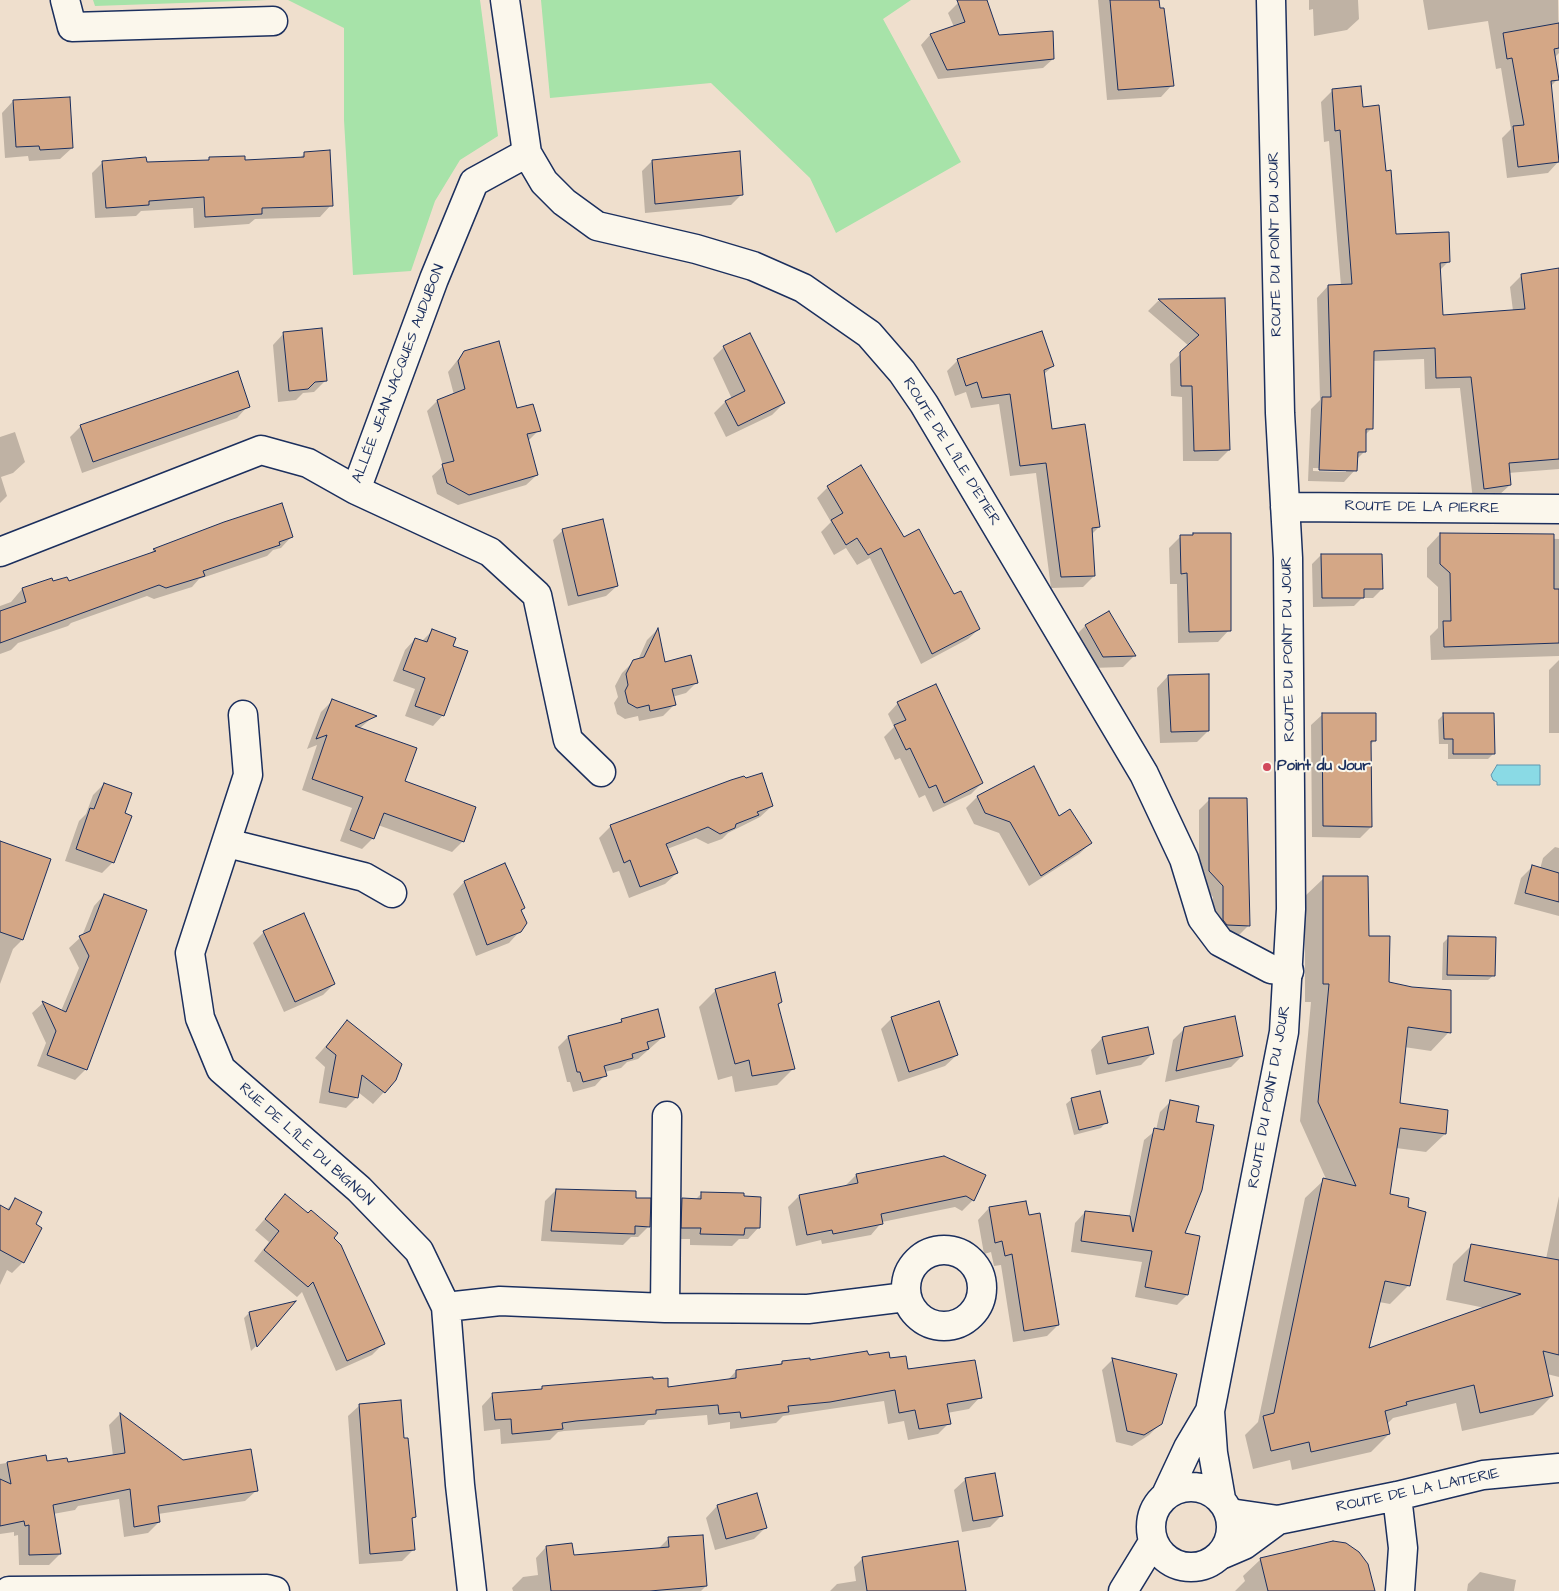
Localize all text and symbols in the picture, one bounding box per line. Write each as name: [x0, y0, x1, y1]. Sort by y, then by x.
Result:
street label: ROUTE DU POINT DU JOUR: [1265, 151, 1287, 337]
street label: ALLÉE JEAN-JACQUES AUDUBON: [349, 262, 449, 486]
street label: ROUTE DE L'ÎLE D'ETIER: [898, 375, 1004, 529]
street label: ROUTE DE LA PIERRE: [1344, 498, 1500, 518]
street label: ROUTE DU POINT DU JOUR: [1278, 556, 1300, 742]
place label: Point du Jour: [1277, 758, 1370, 776]
marker: Point du Jour: [1261, 761, 1273, 773]
street label: ROUTE DU POINT DU JOUR: [1245, 1004, 1295, 1190]
street label: RUE DE L'ÎLE DU BIGNON: [235, 1080, 377, 1210]
street label: ROUTE DE LA LAITERIE: [1335, 1465, 1501, 1517]

